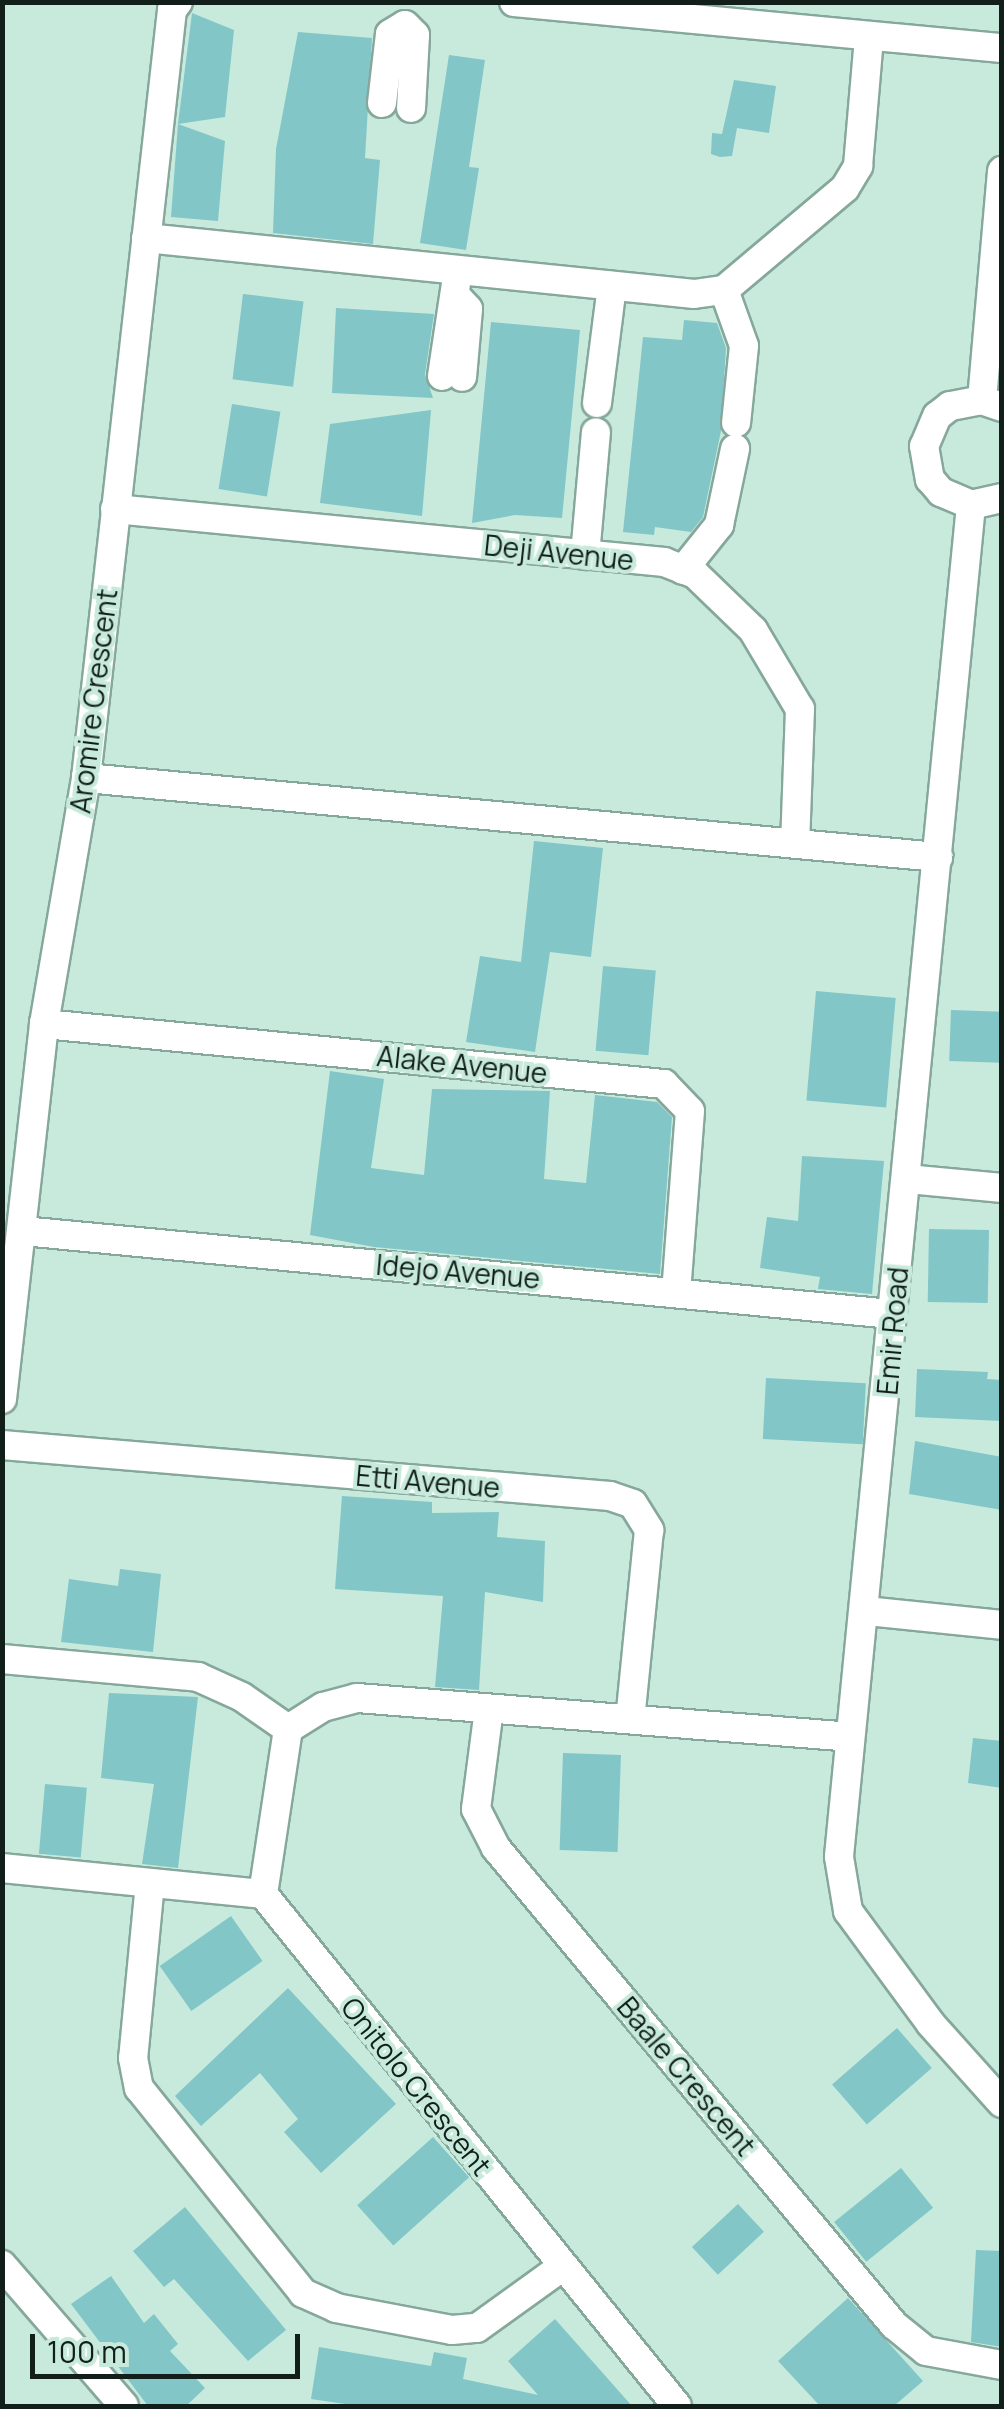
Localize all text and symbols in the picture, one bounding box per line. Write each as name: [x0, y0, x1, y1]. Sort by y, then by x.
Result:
street label: Deji Avenue: [483, 527, 635, 577]
street label: Aromire Crescent: [63, 587, 123, 815]
street label: Alake Avenue: [375, 1038, 549, 1090]
street label: Idejo Avenue: [375, 1247, 541, 1295]
street label: Emir Road: [870, 1266, 914, 1396]
street label: Etti Avenue: [354, 1458, 502, 1504]
street label: Onitolo Crescent: [335, 1990, 499, 2182]
street label: Baale Crescent: [611, 1990, 763, 2162]
scale bar: [35, 2314, 305, 2376]
text: 100 m: [47, 2331, 127, 2372]

